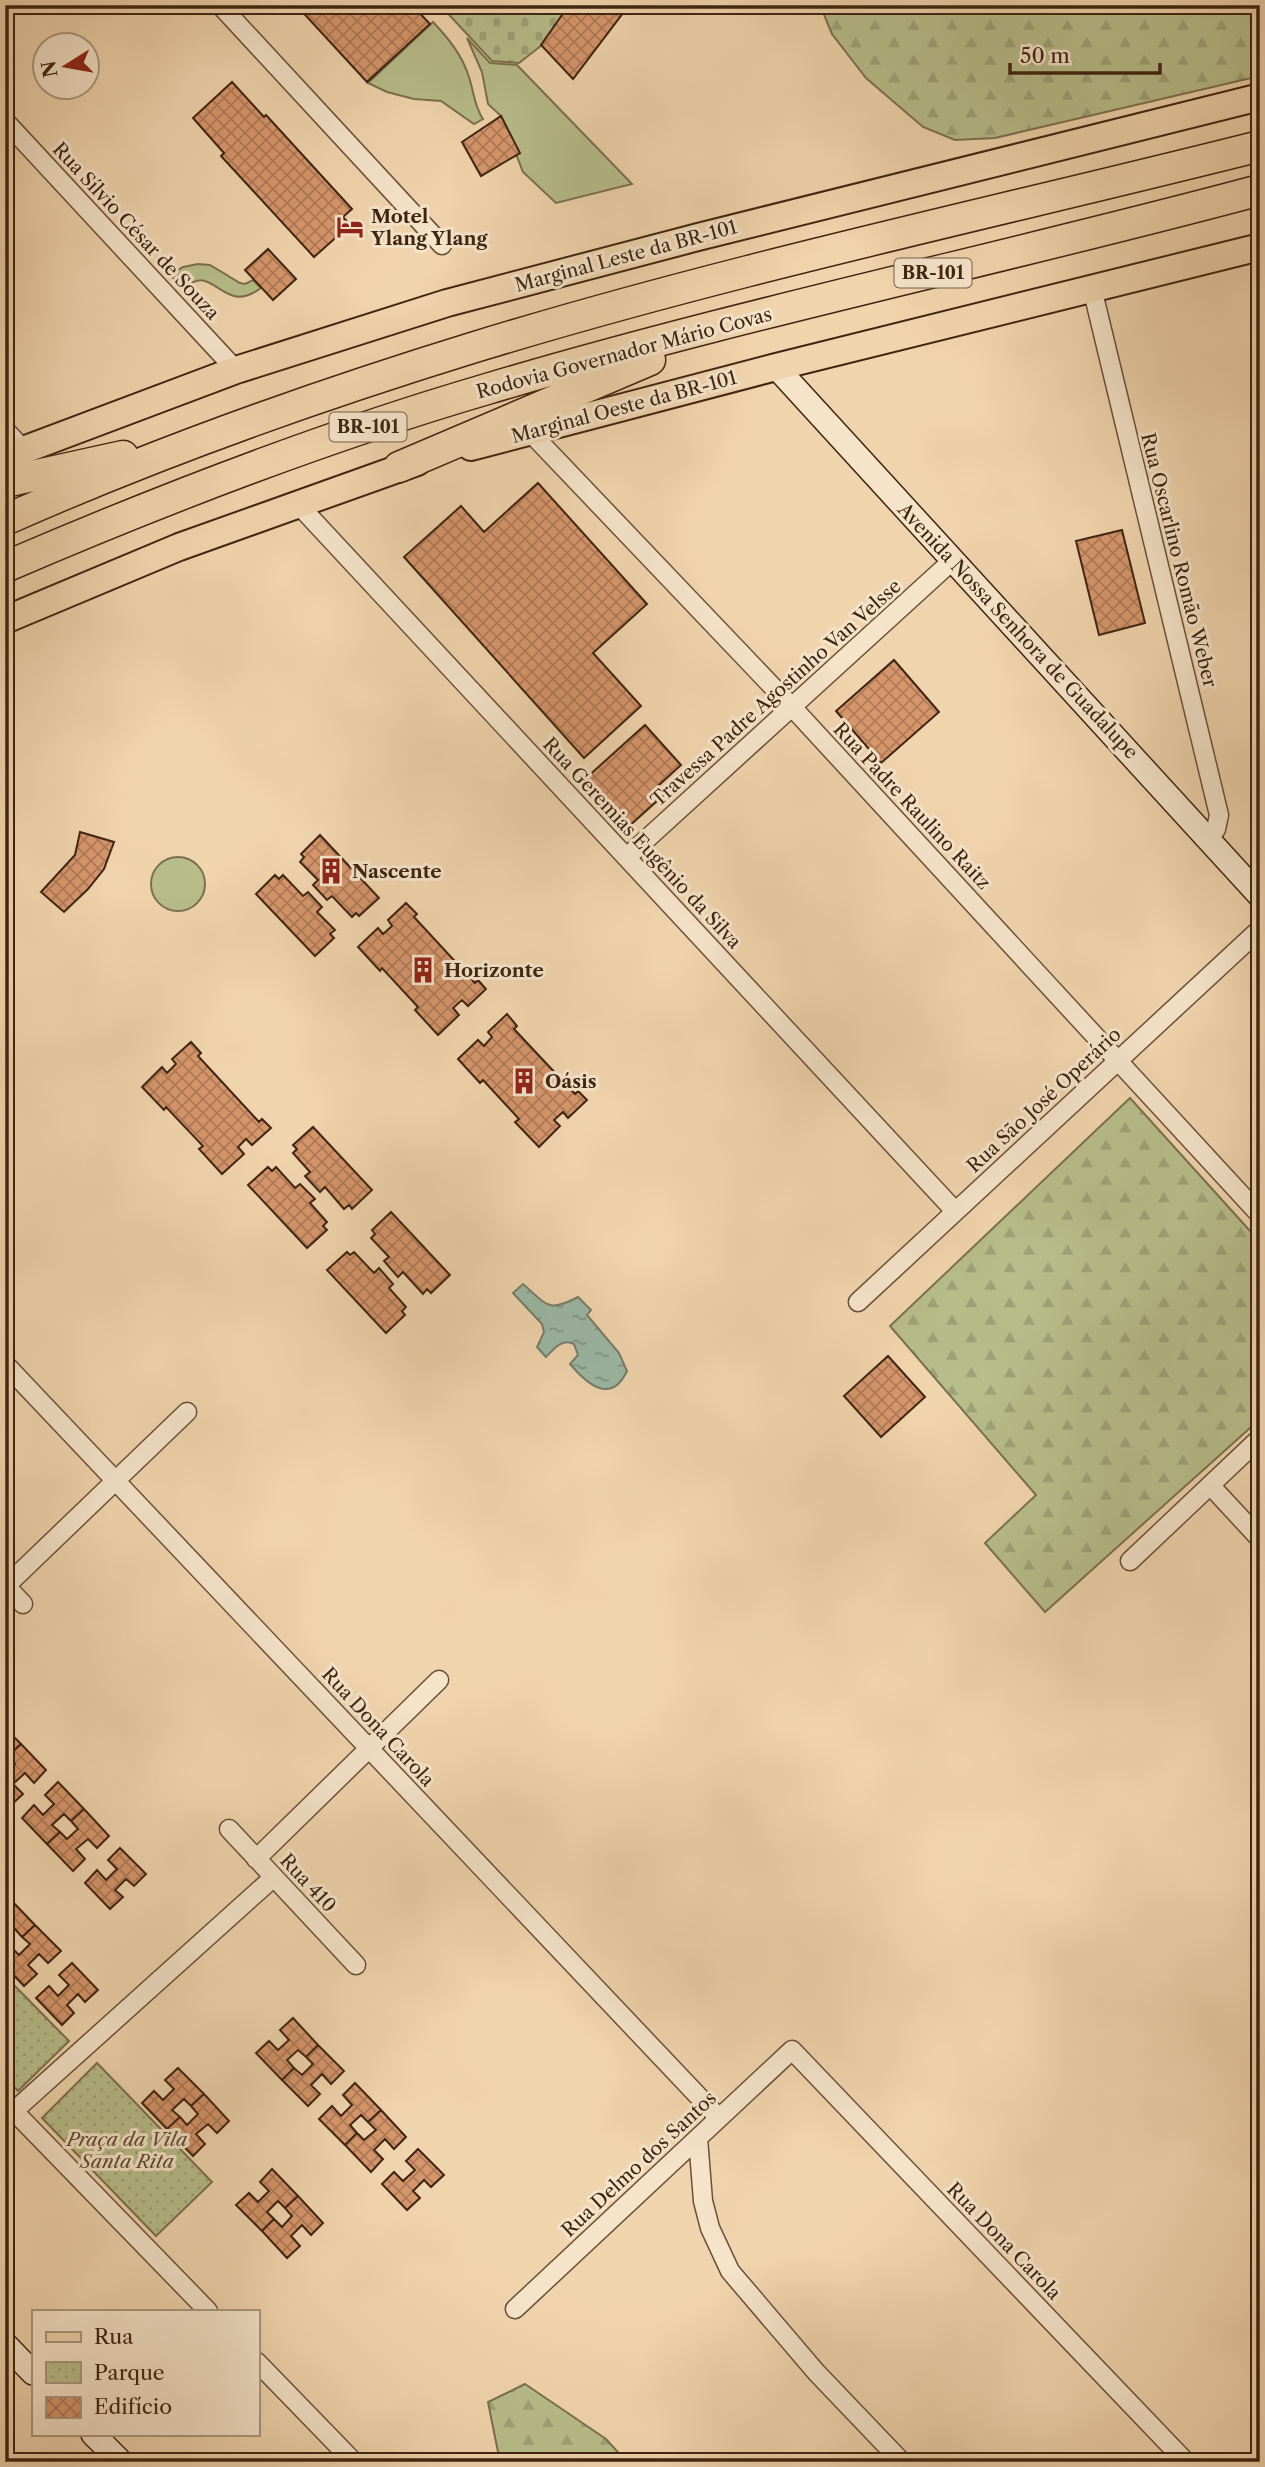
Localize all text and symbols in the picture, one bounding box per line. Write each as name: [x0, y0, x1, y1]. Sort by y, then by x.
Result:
north arrow: [32, 32, 102, 102]
scale bar: [1010, 32, 1160, 76]
text: 50 m: [1020, 43, 1070, 68]
text: N: [37, 59, 63, 79]
street label: Rua Sílvio César de Souza: [48, 138, 224, 324]
place label: Motel Ylang Ylang: [370, 205, 489, 250]
hotel icon: Motel Ylang Ylang: [335, 212, 365, 242]
street label: Marginal Leste da BR-101: [512, 215, 740, 297]
road number: BR-101: [894, 258, 972, 288]
street label: Rodovia Governador Mário Covas: [474, 302, 774, 404]
street label: Marginal Oeste da BR-101: [509, 366, 739, 448]
road number: BR-101: [330, 412, 406, 442]
street label: Rua Oscarlino Romão Weber: [1136, 430, 1222, 690]
street label: Avenida Nossa Senhora de Guadalupe: [892, 498, 1143, 764]
street label: Travessa Padre Agostinho Van Velsse: [646, 575, 906, 811]
street label: Rua Padre Raulino Raitz: [829, 718, 995, 894]
street label: Rua Geremias Eugênio da Silva: [538, 733, 746, 953]
building icon: Nascente: [316, 856, 346, 886]
place label: Nascente: [352, 860, 442, 883]
building icon: Horizonte: [408, 955, 438, 985]
place label: Horizonte: [444, 959, 544, 982]
street label: Rua São José Operário: [962, 1023, 1126, 1177]
building icon: Oásis: [509, 1066, 539, 1096]
place label: Oásis: [545, 1070, 597, 1093]
street label: Rua Dona Carola: [317, 1663, 439, 1791]
street label: Rua 410: [275, 1849, 341, 1917]
street label: Rua Delmo dos Santos: [557, 2086, 721, 2242]
park label: Praça da Vila Santa Rita: [65, 2128, 188, 2173]
street label: Rua Dona Carola: [942, 2178, 1066, 2304]
legend: [32, 2310, 259, 2436]
text: Rua: [94, 2324, 134, 2349]
text: Parque: [94, 2360, 165, 2385]
text: Edifício: [94, 2394, 172, 2419]

